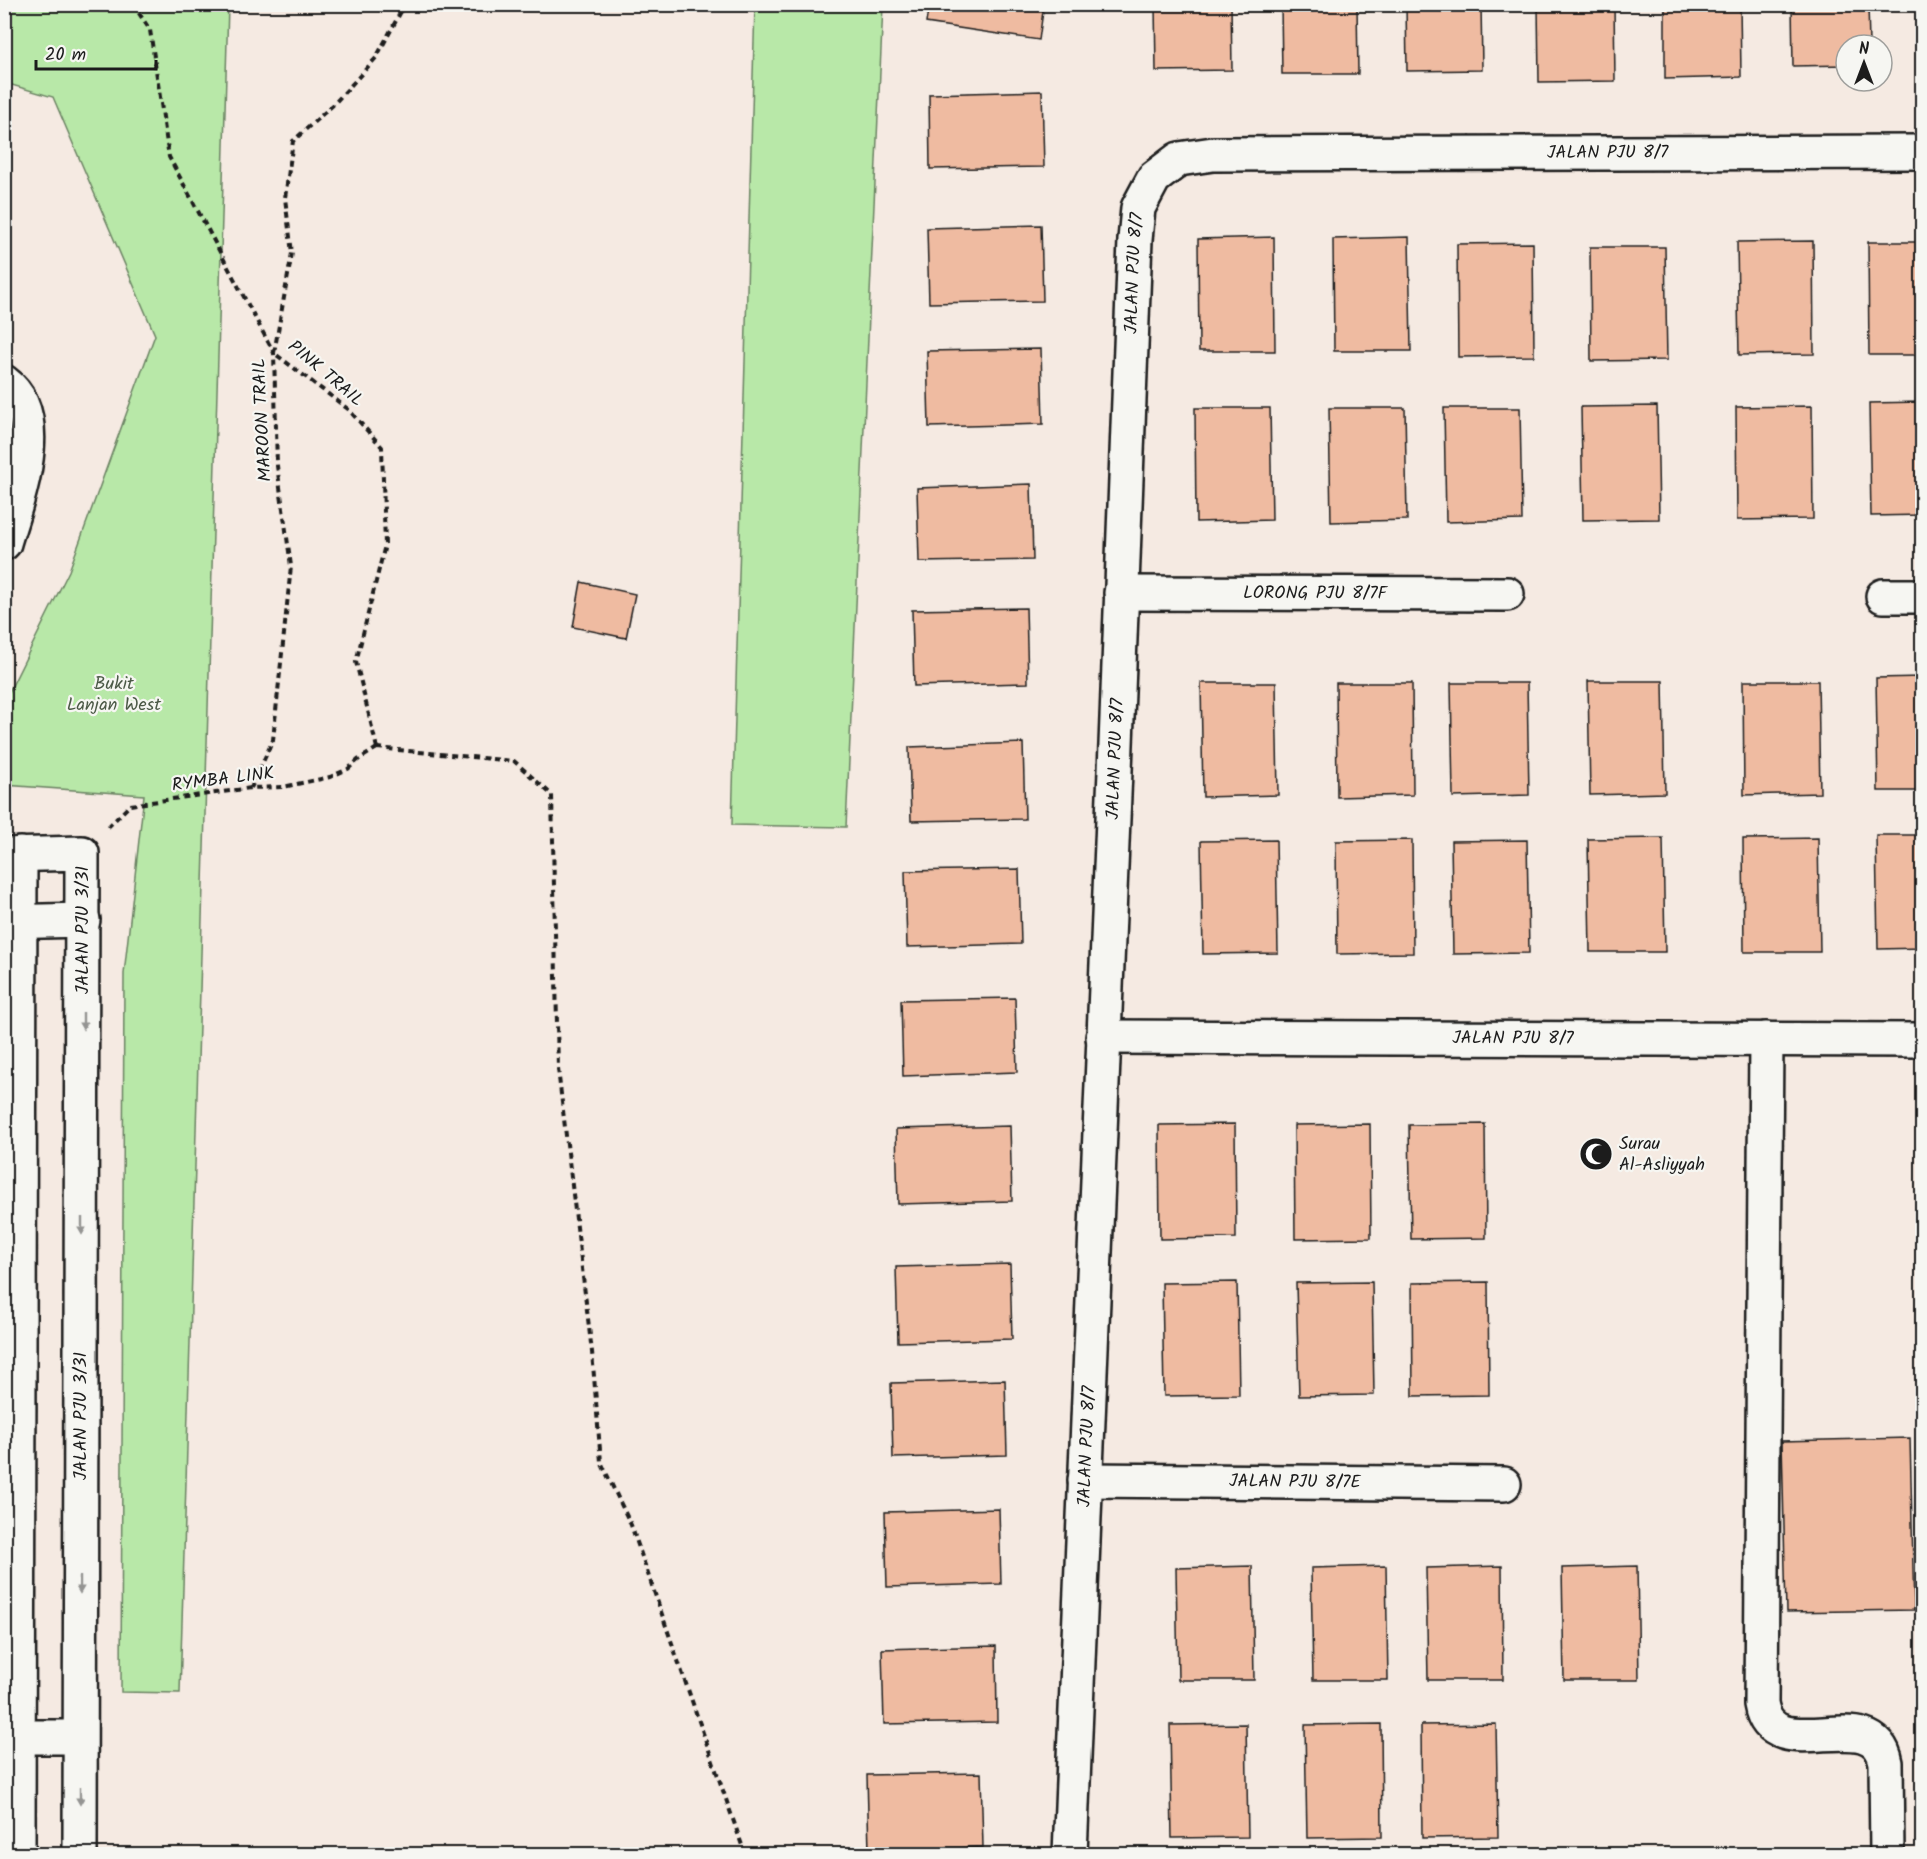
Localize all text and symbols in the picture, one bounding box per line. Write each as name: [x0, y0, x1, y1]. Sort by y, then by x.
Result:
scale bar: [36, 33, 156, 71]
north arrow: [1834, 33, 1894, 93]
text: N: [1859, 37, 1869, 62]
text: 20 m: [45, 41, 86, 70]
street label: JALAN PJU 8/7: [1547, 138, 1669, 168]
street label: JALAN PJU 8/7: [1117, 211, 1152, 334]
street label: PINK TRAIL: [280, 333, 370, 415]
street label: MAROON TRAIL: [245, 358, 281, 482]
street label: LORONG PJU 8/7F: [1243, 579, 1389, 608]
park label: Bukit Lanjan West: [67, 670, 162, 720]
street label: JALAN PJU 8/7: [1098, 697, 1132, 820]
street label: RYMBA LINK: [170, 759, 276, 801]
street label: JALAN PJU 3/31: [69, 866, 98, 994]
one-way arrow: [78, 1011, 88, 1030]
street label: JALAN PJU 8/7: [1452, 1024, 1574, 1053]
place label: Surau Al-Asliyyah: [1619, 1130, 1705, 1180]
mosque icon: Surau Al-Asliyyah: [1578, 1136, 1614, 1172]
one-way arrow: [77, 1217, 87, 1236]
street label: JALAN PJU 3/31: [67, 1352, 96, 1480]
street label: JALAN PJU 8/7: [1070, 1384, 1104, 1508]
street label: JALAN PJU 8/7E: [1229, 1467, 1362, 1497]
one-way arrow: [75, 1576, 85, 1595]
one-way arrow: [75, 1786, 85, 1805]

